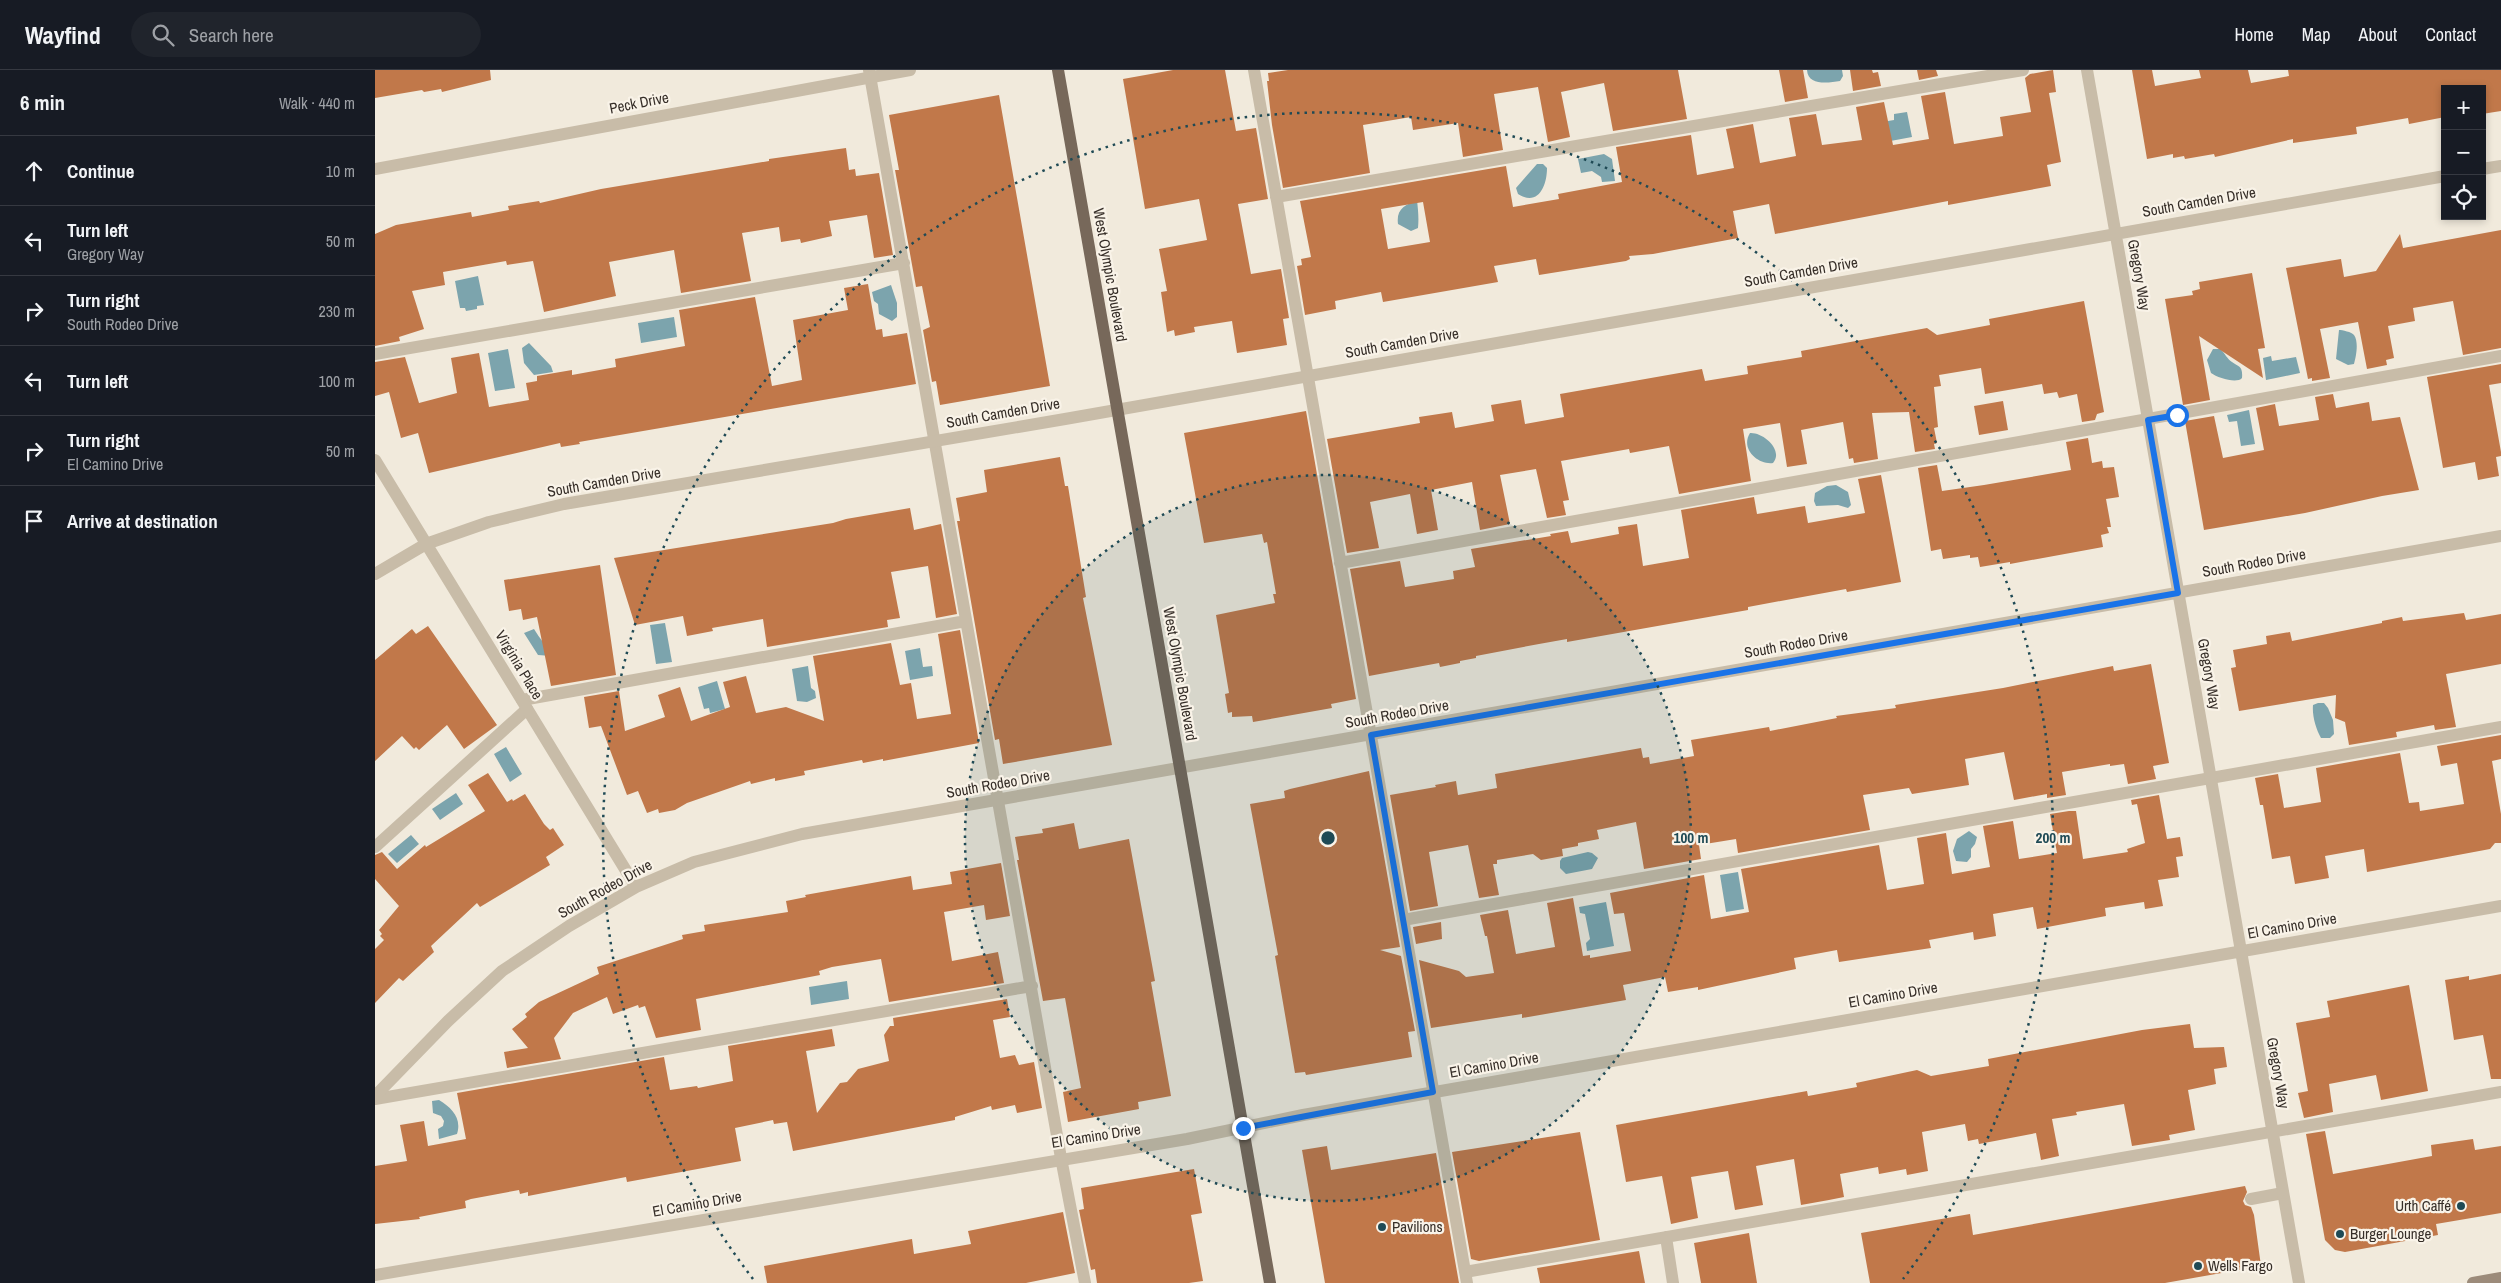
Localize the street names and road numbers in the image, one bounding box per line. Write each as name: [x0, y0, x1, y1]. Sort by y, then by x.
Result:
street label: Peck Drive: [607, 86, 671, 119]
street label: South Camden Drive: [2141, 181, 2257, 222]
street label: West Olympic Boulevard: [1088, 207, 1133, 343]
street label: Gregory Way: [2123, 238, 2156, 313]
street label: South Camden Drive: [1743, 251, 1859, 292]
street label: South Camden Drive: [1344, 322, 1460, 363]
street label: South Camden Drive: [945, 392, 1061, 433]
street label: South Camden Drive: [546, 461, 662, 502]
street label: South Rodeo Drive: [2201, 543, 2307, 582]
street label: West Olympic Boulevard: [1158, 606, 1203, 742]
street label: South Rodeo Drive: [1743, 624, 1849, 663]
street label: Virginia Place: [491, 626, 548, 703]
street label: Gregory Way: [2193, 637, 2226, 712]
street label: South Rodeo Drive: [1344, 694, 1450, 733]
street label: South Rodeo Drive: [945, 764, 1051, 803]
street label: South Rodeo Drive: [554, 854, 656, 923]
street label: El Camino Drive: [2246, 907, 2338, 944]
street label: El Camino Drive: [1847, 976, 1939, 1013]
street label: Gregory Way: [2262, 1036, 2295, 1111]
street label: El Camino Drive: [1448, 1046, 1540, 1083]
street label: El Camino Drive: [1050, 1118, 1142, 1153]
street label: El Camino Drive: [651, 1185, 743, 1222]

